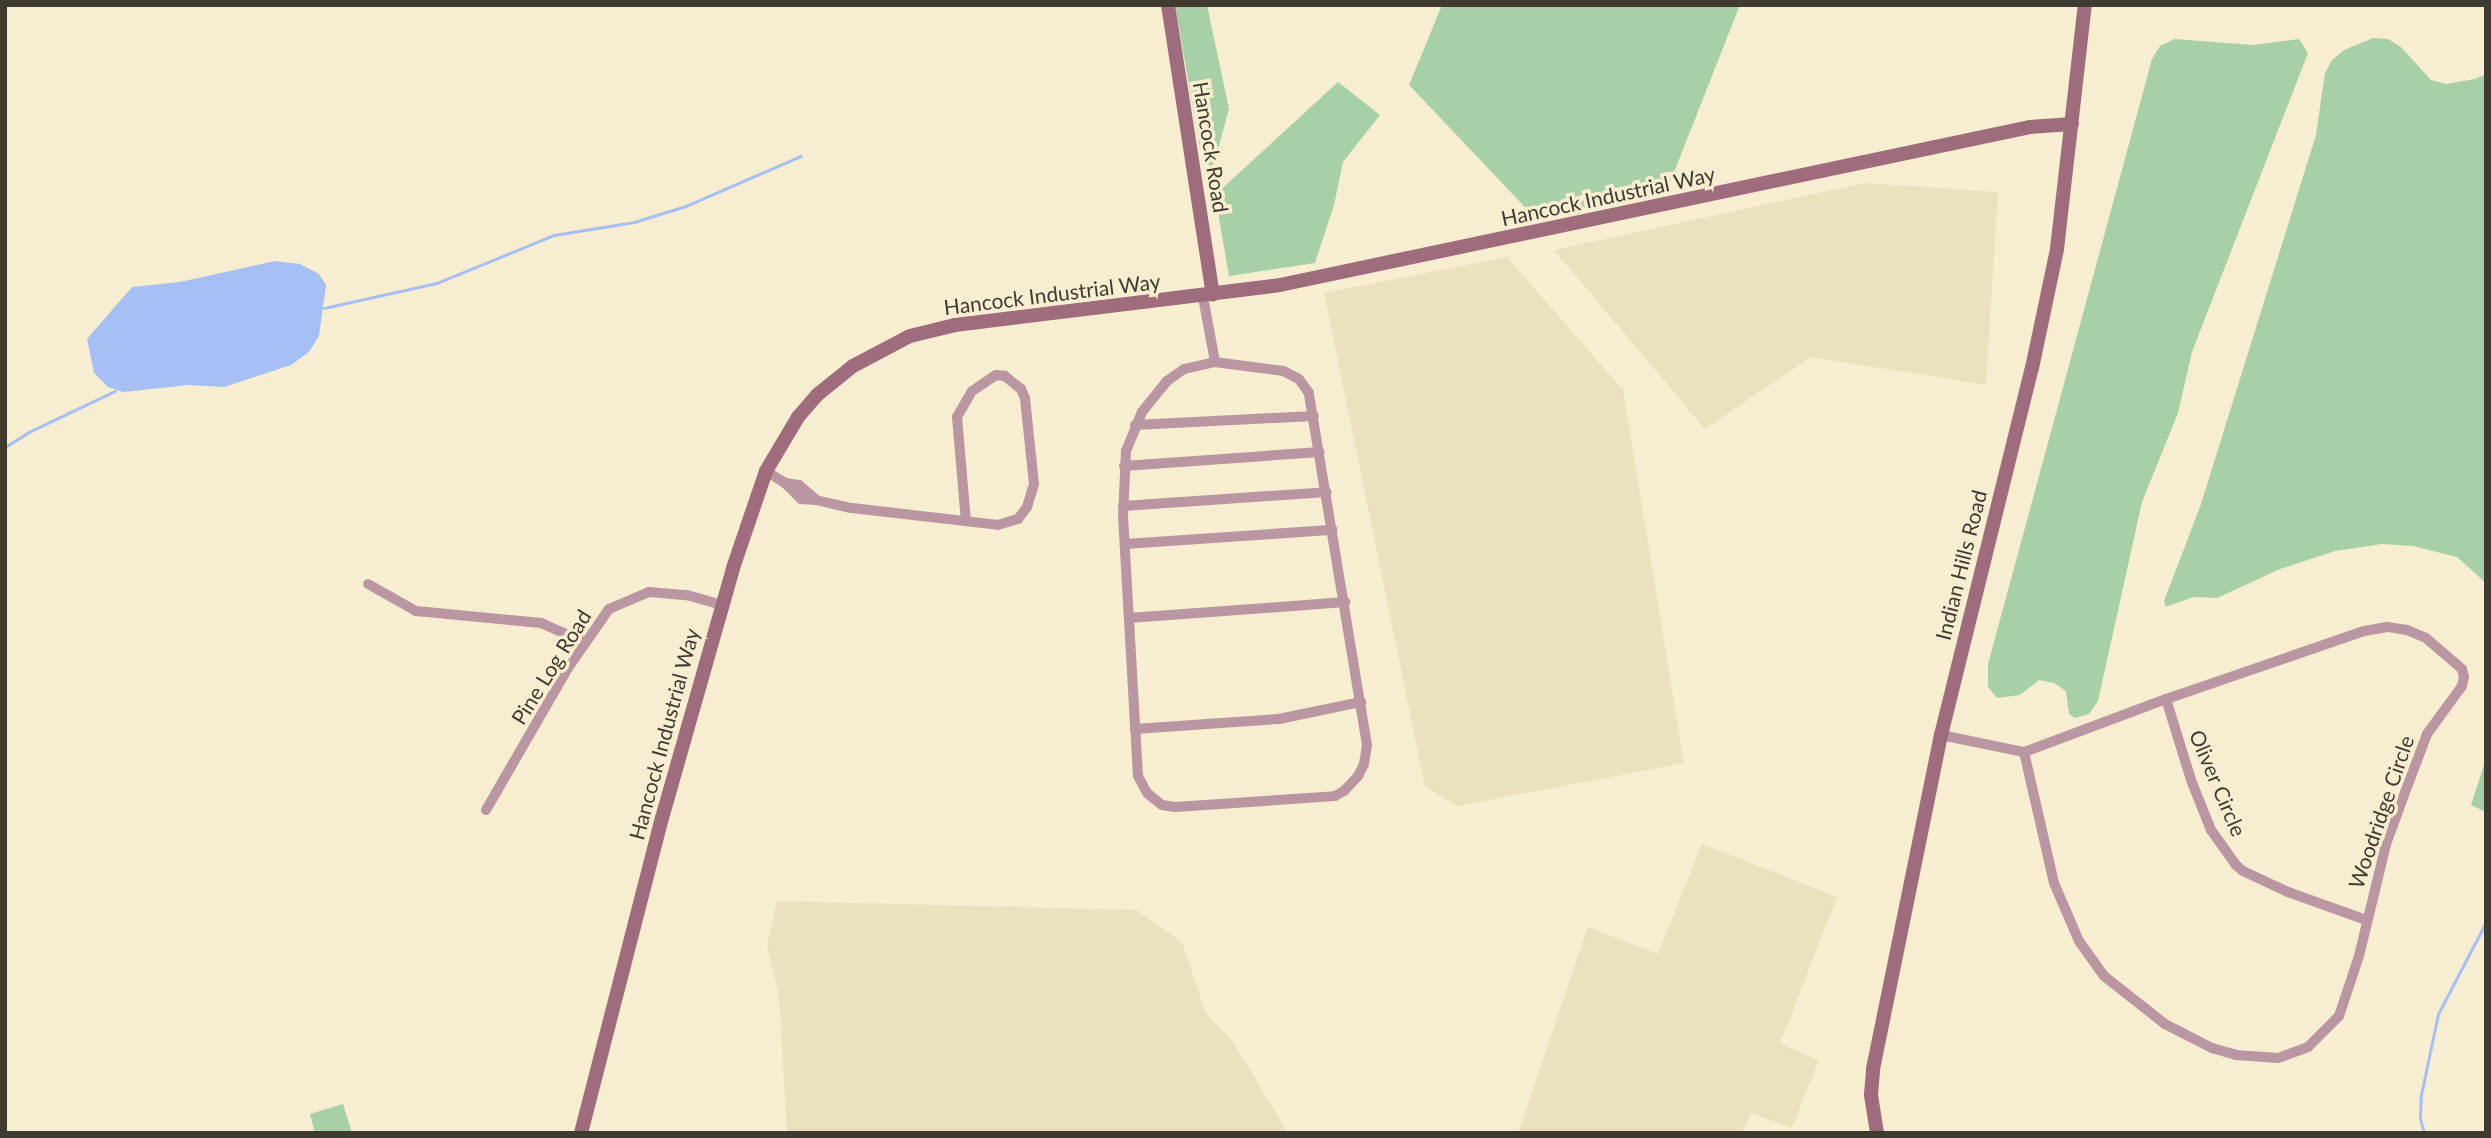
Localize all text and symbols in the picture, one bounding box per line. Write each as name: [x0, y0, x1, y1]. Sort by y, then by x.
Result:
street label: Hancock Road: [1188, 80, 1234, 214]
street label: Hancock Industrial Way: [1499, 161, 1717, 231]
street label: Hancock Industrial Way: [942, 268, 1162, 320]
street label: Indian Hills Road: [1930, 487, 1992, 643]
street label: Pine Log Road: [506, 605, 596, 729]
street label: Hancock Industrial Way: [624, 625, 704, 843]
street label: Oliver Circle: [2184, 726, 2252, 840]
street label: Woodridge Circle: [2343, 732, 2419, 892]

